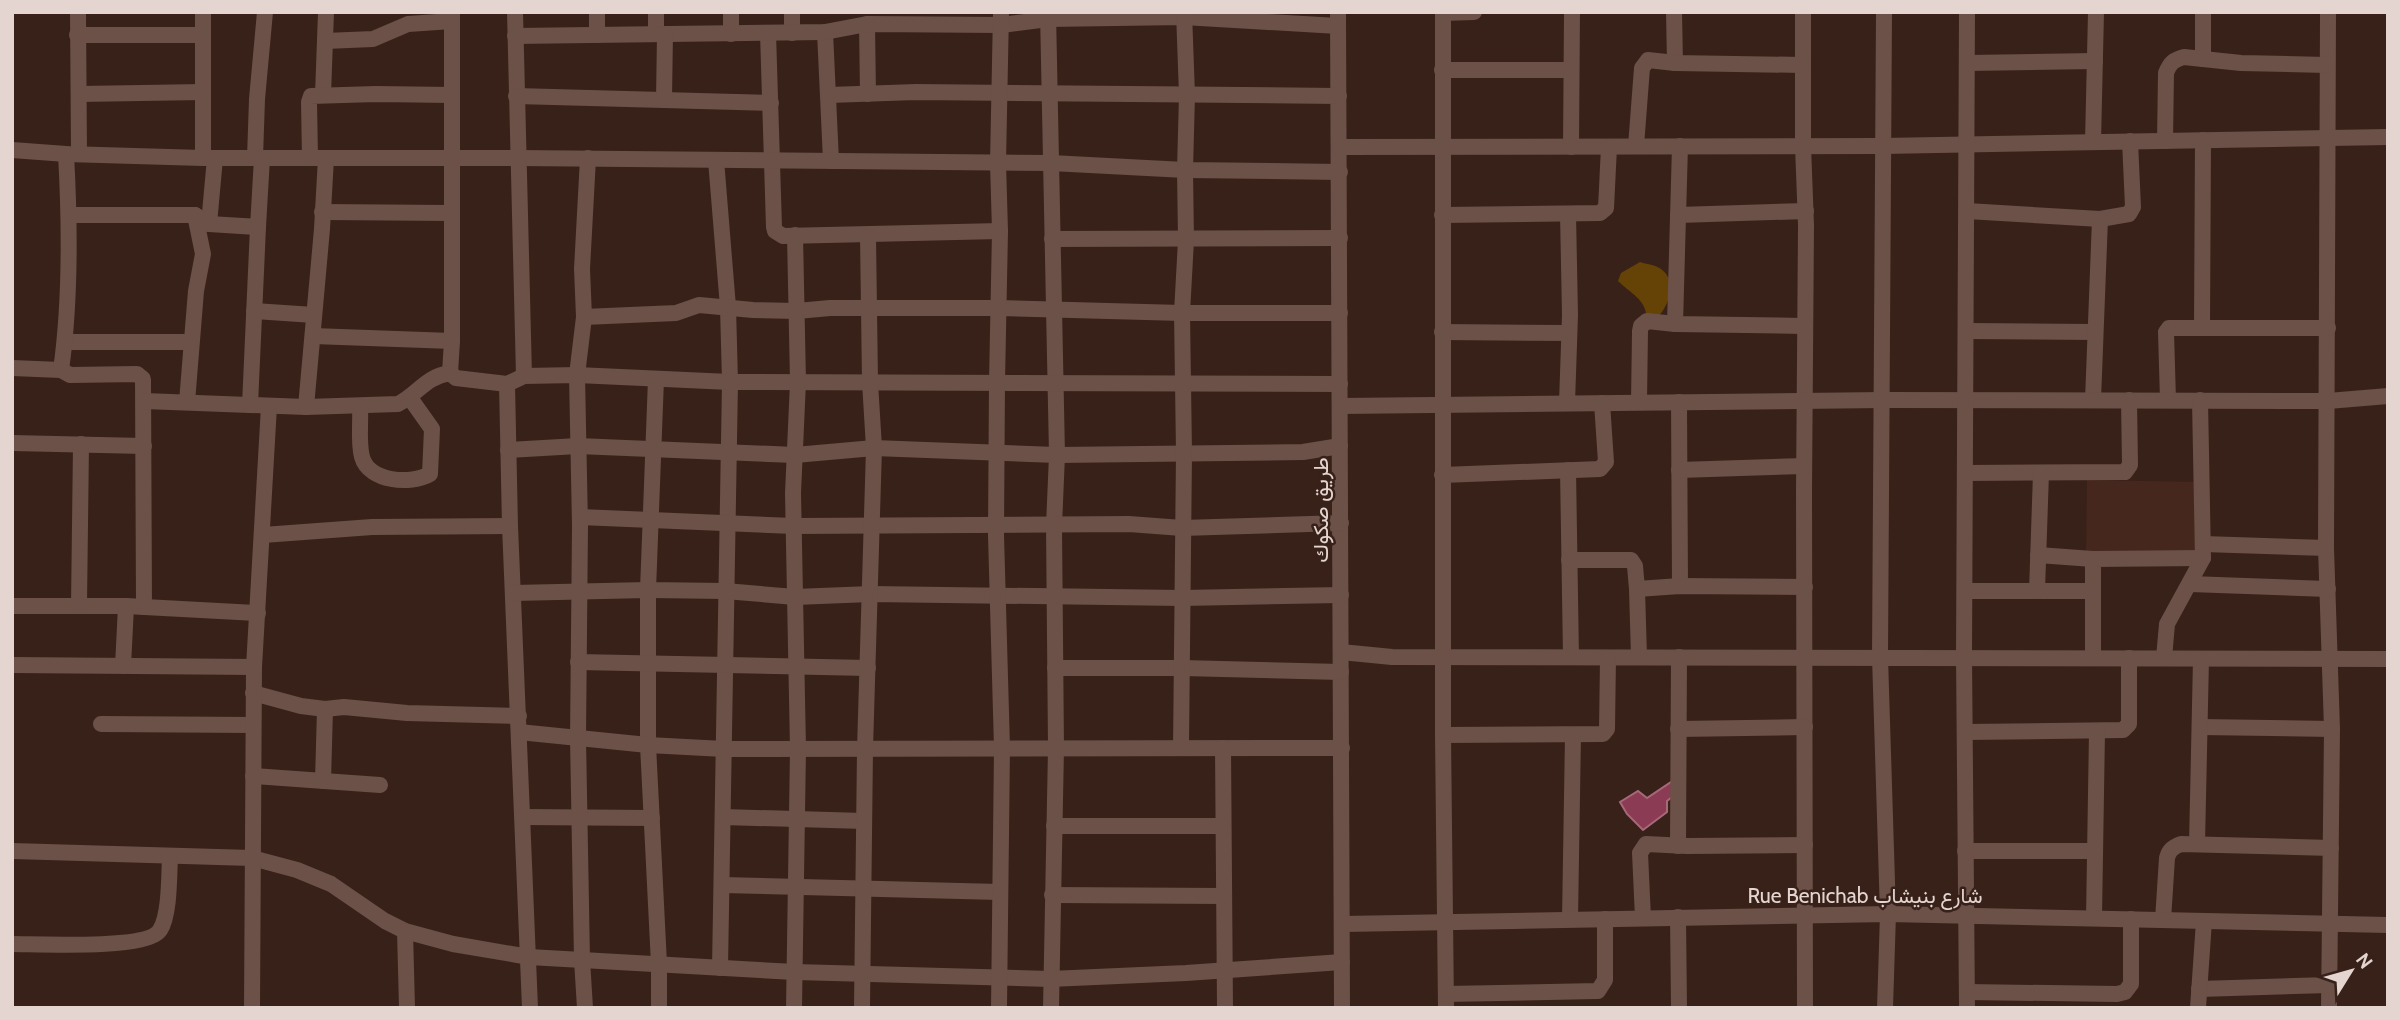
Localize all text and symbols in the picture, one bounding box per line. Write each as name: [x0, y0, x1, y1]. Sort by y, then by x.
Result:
street label: طريق صكوك: [1308, 457, 1334, 563]
street label: Rue Benichab شارع بنيشاب: [1747, 883, 1983, 910]
north arrow: [2316, 936, 2386, 1006]
text: N: [2351, 949, 2377, 973]

